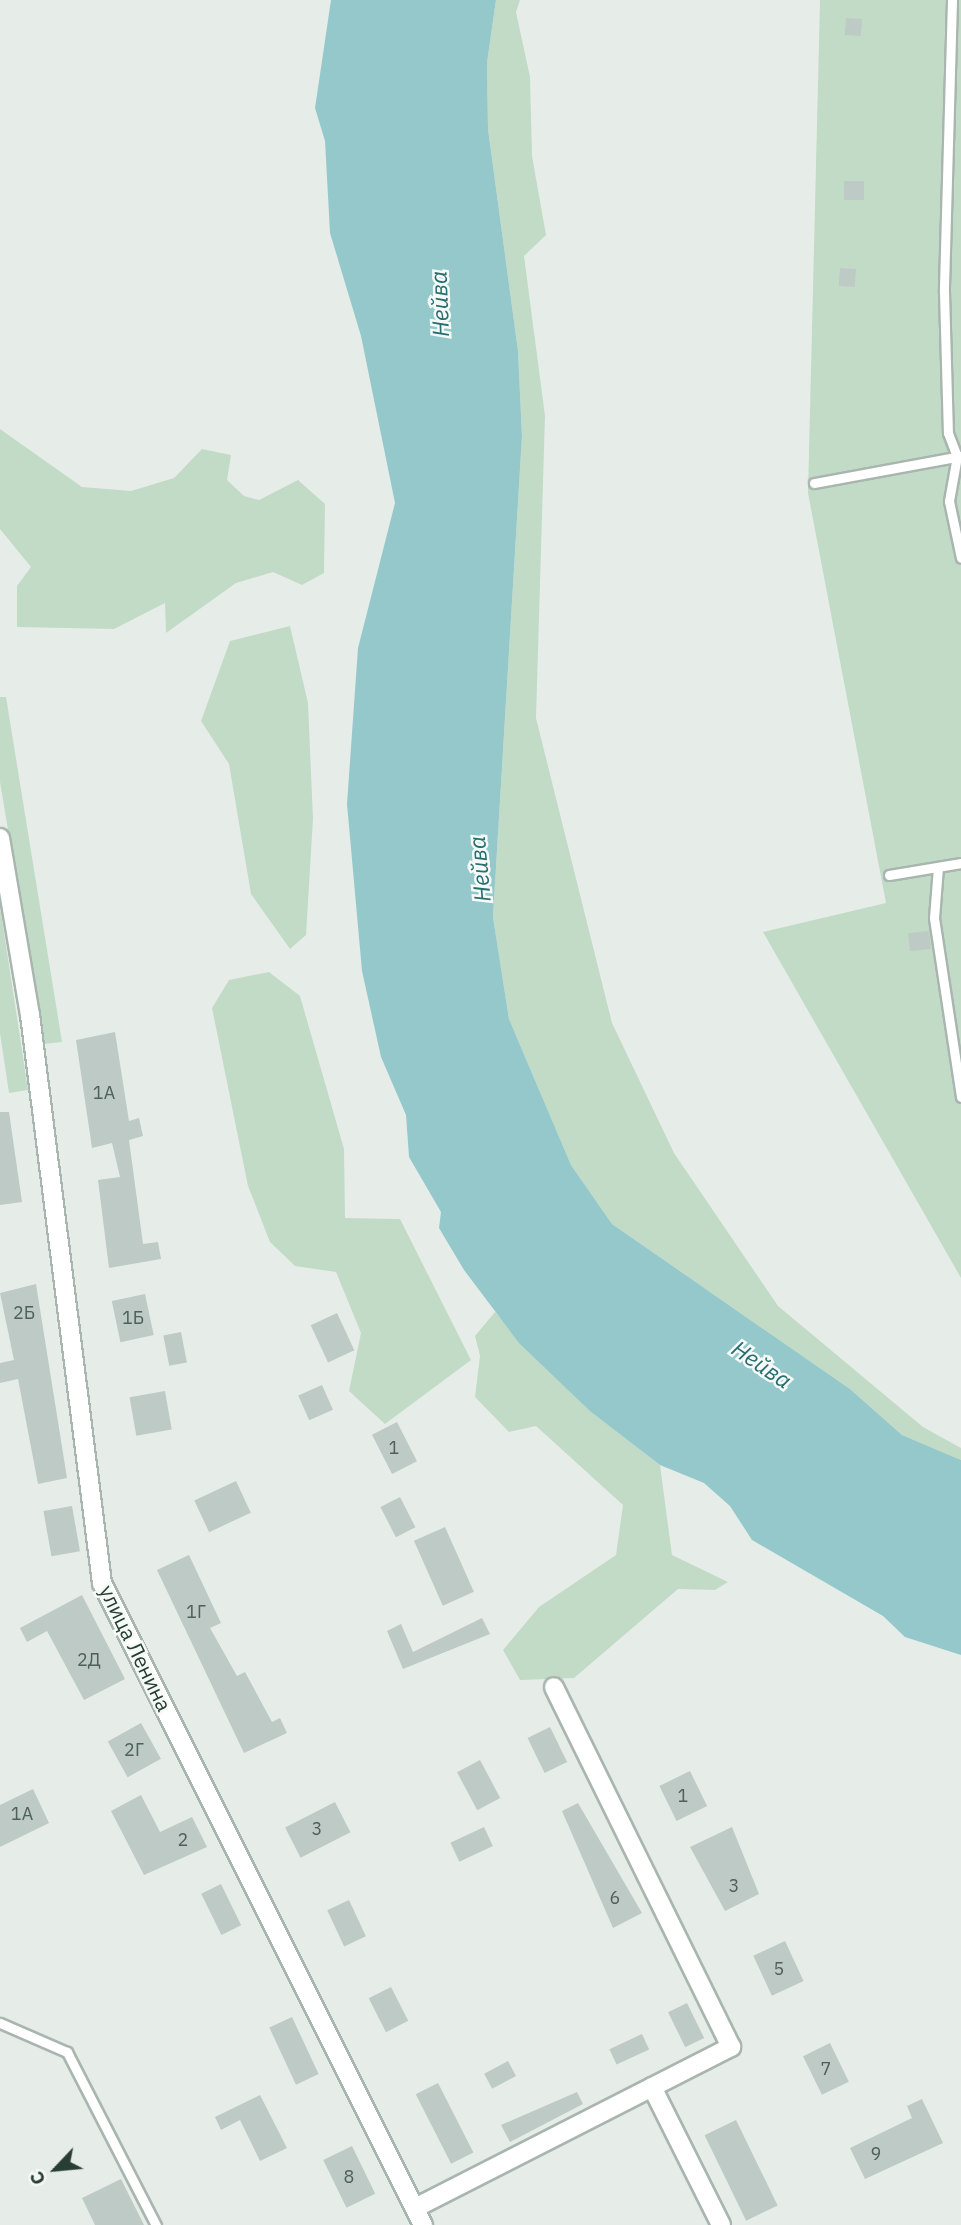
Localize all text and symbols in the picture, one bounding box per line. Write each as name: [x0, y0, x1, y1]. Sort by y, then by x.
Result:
water label: Нейва: [424, 270, 454, 338]
water label: Нейва: [462, 835, 496, 903]
house number: 1А: [93, 1082, 115, 1104]
house number: 2Б: [13, 1302, 35, 1324]
house number: 1Б: [122, 1307, 144, 1329]
water label: Нейва: [727, 1334, 797, 1394]
house number: 1: [389, 1437, 399, 1459]
street label: улица Ленина: [95, 1581, 177, 1715]
house number: 1Г: [186, 1601, 206, 1623]
house number: 2Д: [77, 1649, 101, 1671]
house number: 2Г: [124, 1739, 144, 1761]
house number: 1: [678, 1785, 688, 1807]
house number: 1А: [11, 1803, 33, 1825]
house number: 3: [312, 1818, 322, 1840]
house number: 2: [178, 1829, 188, 1851]
house number: 3: [729, 1875, 739, 1897]
house number: 6: [610, 1887, 620, 1909]
house number: 5: [774, 1958, 784, 1980]
house number: 7: [821, 2058, 831, 2080]
north arrow: [21, 2134, 91, 2204]
house number: 9: [871, 2143, 881, 2165]
house number: 8: [344, 2166, 354, 2188]
text: С: [24, 2167, 51, 2189]

